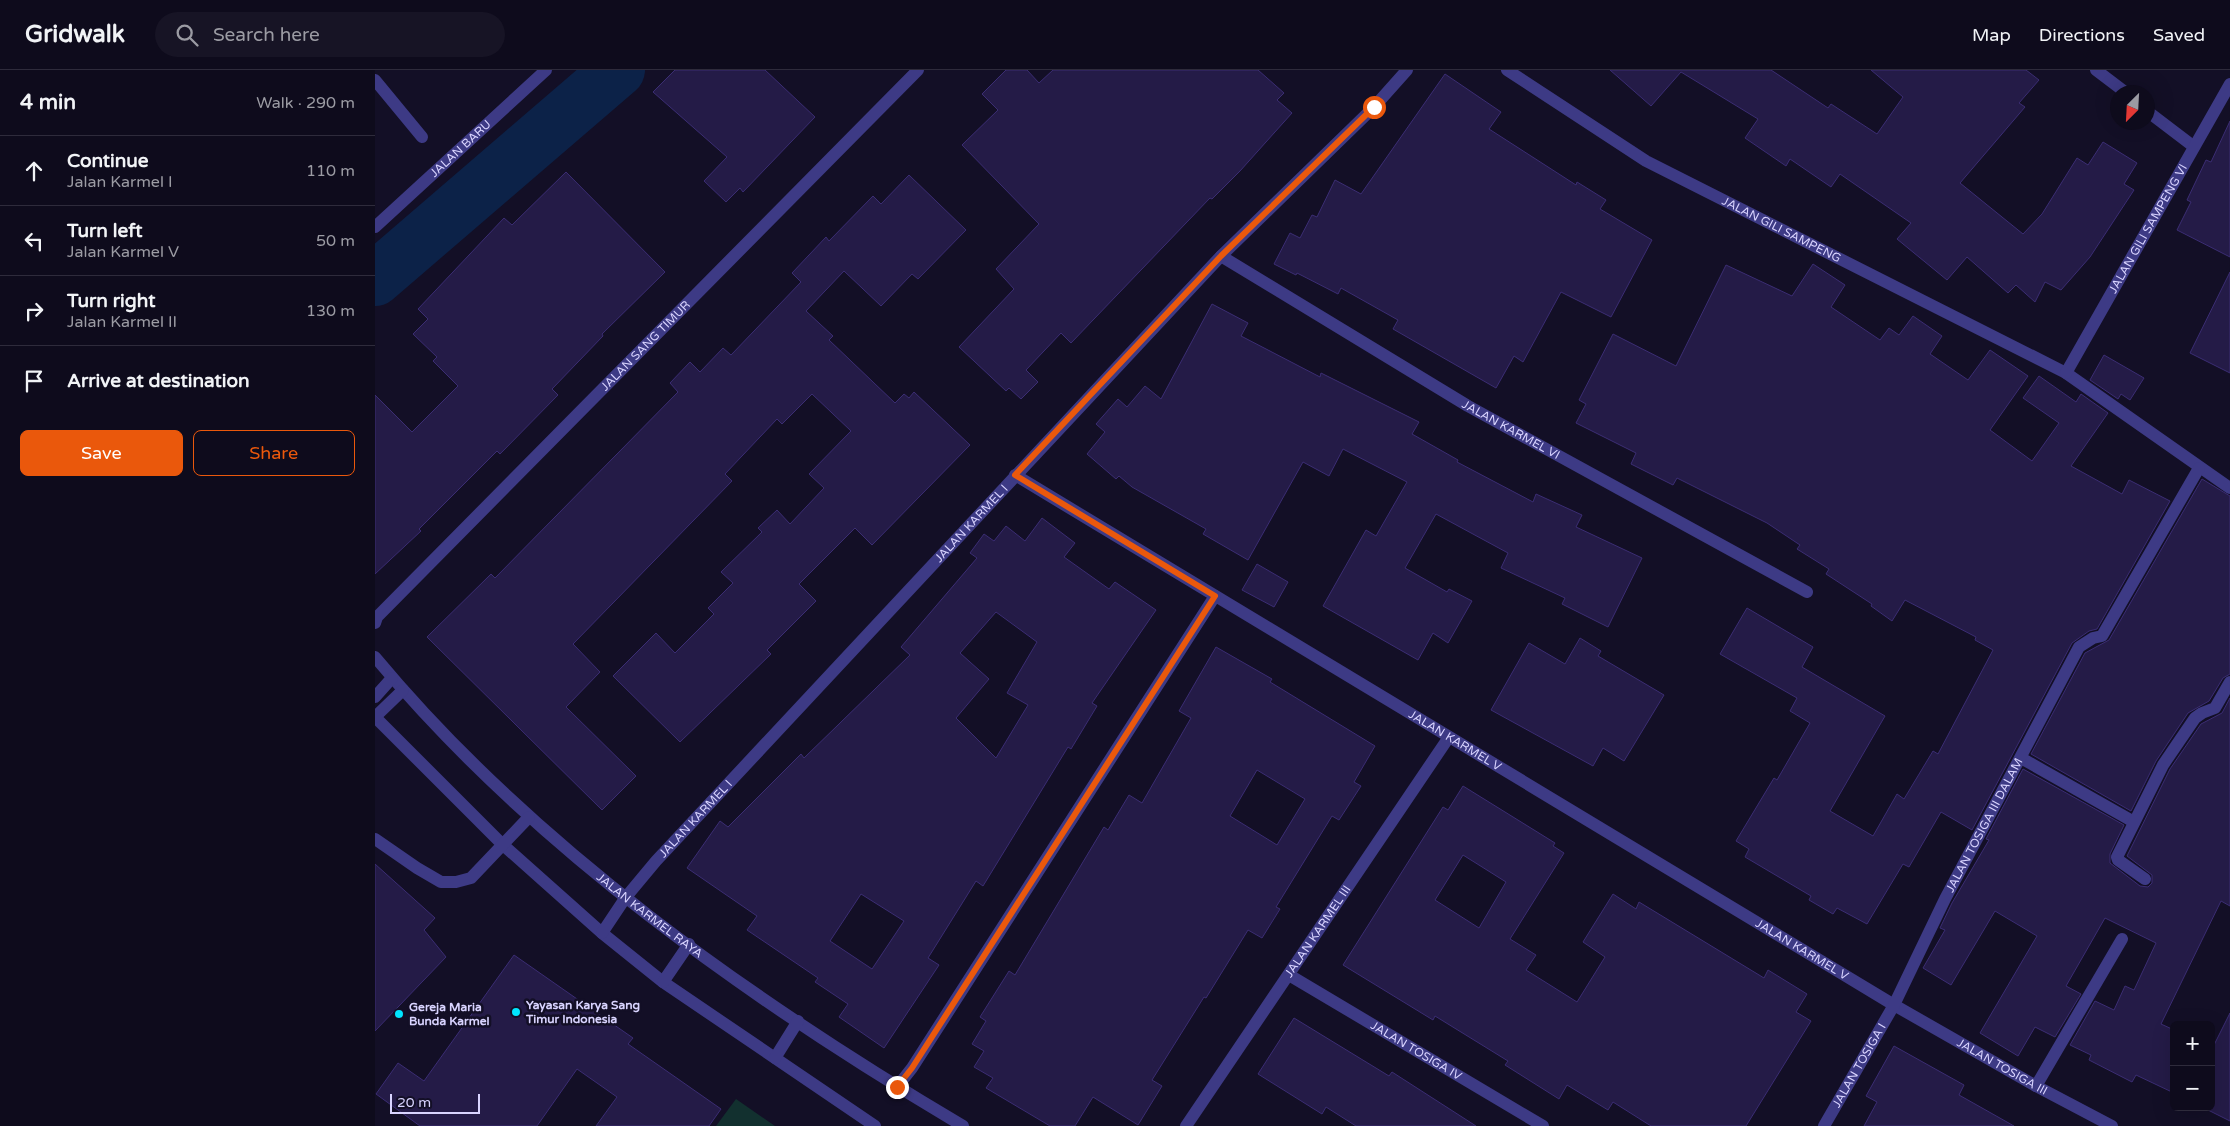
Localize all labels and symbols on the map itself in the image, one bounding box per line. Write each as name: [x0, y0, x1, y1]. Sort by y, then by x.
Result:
north arrow: [2110, 85, 2155, 130]
route start: [1363, 96, 1386, 119]
street label: JALAN BARU: [427, 117, 494, 180]
street label: JALAN GILI SAMPENG VI: [2106, 162, 2190, 296]
street label: JALAN GILI SAMPENG: [1720, 194, 1843, 265]
street label: JALAN SANG TIMUR: [598, 298, 693, 394]
street label: JALAN KARMEL VI: [1460, 397, 1562, 462]
street label: JALAN KARMEL I: [932, 482, 1011, 565]
street label: JALAN KARMEL V: [1406, 707, 1505, 774]
street label: JALAN TOSIGA III DALAM: [1943, 756, 2026, 895]
street label: JALAN KARMEL I: [656, 777, 735, 860]
street label: JALAN KARMEL RAYA: [594, 870, 706, 961]
street label: JALAN KARMEL III: [1282, 883, 1354, 980]
street label: JALAN KARMEL V: [1753, 916, 1852, 983]
place label: Yayasan Karya Sang Timur Indonesia: [525, 998, 640, 1026]
place label: Gereja Maria Bunda Karmel: [409, 1000, 489, 1028]
marker: Yayasan Karya Sang Timur Indonesia: [510, 1006, 522, 1018]
marker: Gereja Maria Bunda Karmel: [393, 1008, 405, 1020]
street label: JALAN TOSIGA IV: [1368, 1018, 1465, 1083]
street label: JALAN TOSIGA I: [1829, 1021, 1889, 1110]
street label: JALAN TOSIGA III: [1954, 1035, 2050, 1098]
route end: [886, 1076, 909, 1099]
scale bar: [390, 1091, 480, 1114]

